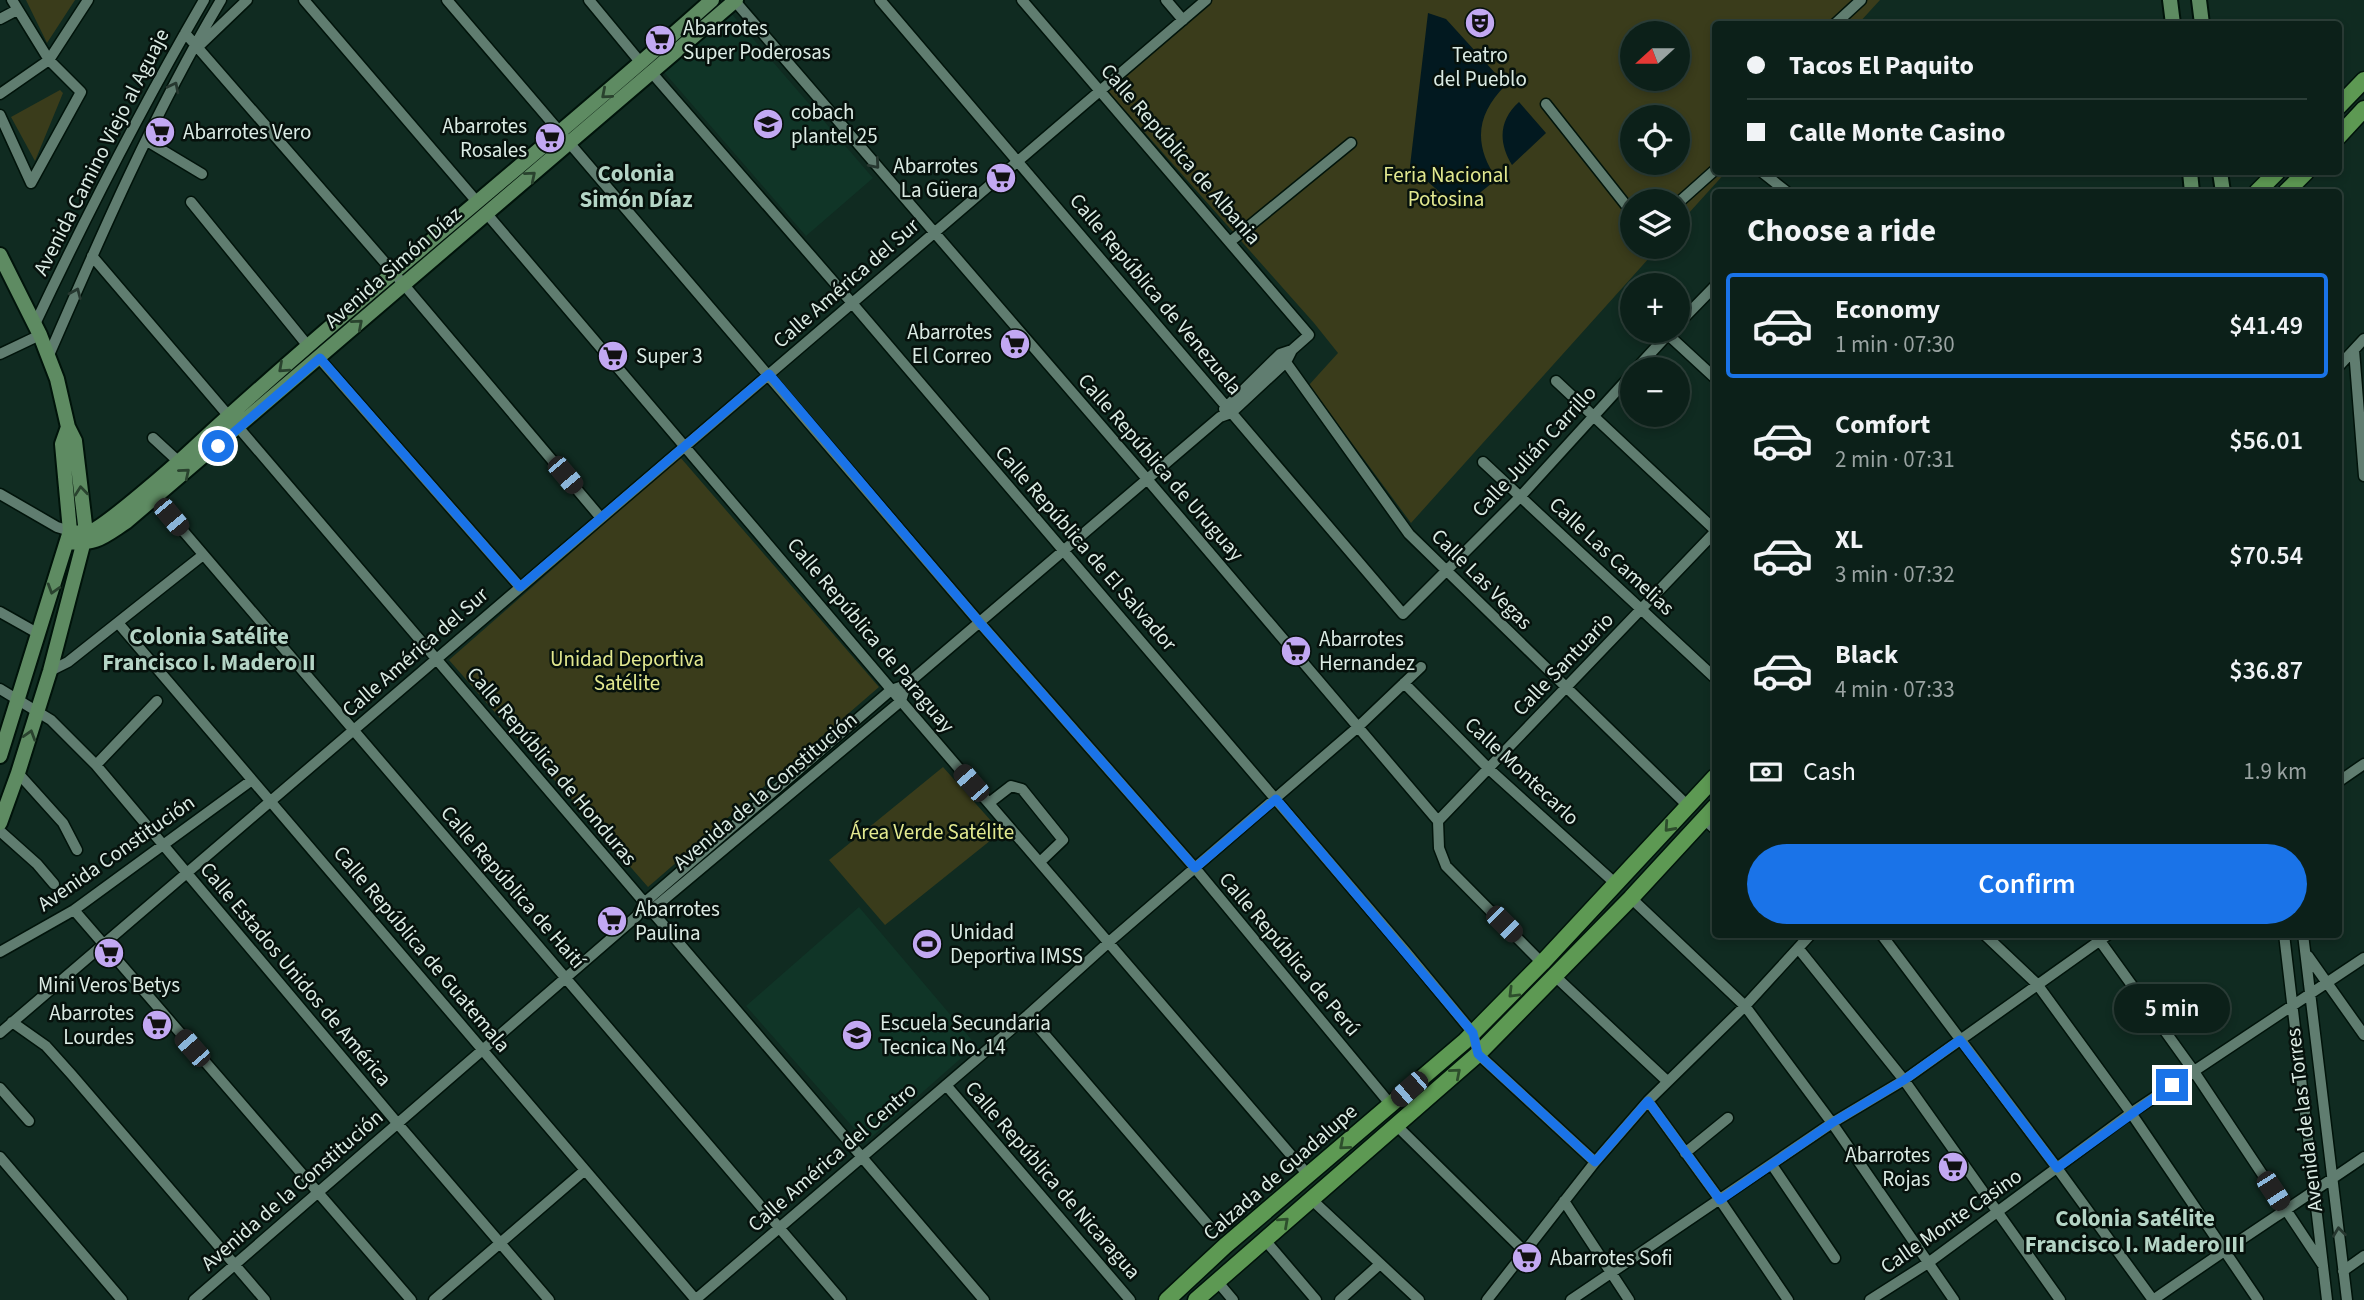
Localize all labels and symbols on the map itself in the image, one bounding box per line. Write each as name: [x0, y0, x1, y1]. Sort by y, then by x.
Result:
theatre icon: Teatro del Pueblo: [1463, 6, 1497, 40]
place label: Abarrotes Super Poderosas: [683, 13, 831, 67]
north arrow: [1620, 21, 1690, 91]
street label: Avenida Camino Viejo al Aguaje: [26, 23, 176, 281]
supermarket icon: Abarrotes Super Poderosas: [643, 23, 677, 57]
place label: Teatro del Pueblo: [1433, 40, 1527, 94]
street label: Calle República de Albania: [1094, 57, 1268, 251]
one-way arrow: [165, 82, 179, 94]
one-way arrow: [601, 86, 614, 98]
place label: cobach plantel 25: [791, 97, 878, 151]
school or university icon: cobach plantel 25: [751, 107, 785, 141]
place label: Abarrotes Rosales: [442, 111, 527, 165]
supermarket icon: Abarrotes Vero: [143, 115, 177, 149]
place label: Abarrotes Vero: [183, 117, 311, 147]
supermarket icon: Abarrotes Rosales: [533, 121, 567, 155]
place label: Abarrotes La Güera: [893, 151, 978, 205]
one-way arrow: [867, 156, 879, 169]
district label: Colonia Simón Díaz: [579, 157, 693, 216]
park label: Feria Nacional Potosina: [1383, 160, 1509, 214]
supermarket icon: Abarrotes La Güera: [984, 161, 1018, 195]
one-way arrow: [522, 172, 535, 184]
street label: Calle República de Venezuela: [1063, 187, 1249, 401]
street label: Avenida Simón Díaz: [318, 199, 468, 335]
street label: Calle América del Sur: [766, 210, 926, 355]
one-way arrow: [68, 288, 82, 300]
place label: Abarrotes El Correo: [907, 317, 992, 371]
one-way arrow: [350, 320, 363, 332]
supermarket icon: Abarrotes El Correo: [998, 327, 1032, 361]
supermarket icon: Super 3: [596, 339, 630, 373]
place label: Super 3: [636, 341, 703, 371]
one-way arrow: [278, 360, 291, 372]
street label: Calle República de Uruguay: [1071, 366, 1251, 568]
street label: Calle Julián Carrillo: [1465, 378, 1603, 524]
route start: [202, 430, 234, 462]
street label: Calle República de El Salvador: [988, 439, 1184, 658]
car: [544, 452, 587, 498]
one-way arrow: [177, 469, 190, 481]
one-way arrow: [74, 485, 89, 497]
street label: Calle Las Camelias: [1543, 490, 1682, 622]
car: [150, 494, 193, 540]
street label: Calle Las Vegas: [1425, 522, 1539, 636]
street label: Calle República de Paraguay: [780, 531, 962, 739]
street label: Calle América del Sur: [335, 579, 495, 724]
one-way arrow: [46, 583, 61, 595]
street label: Calle Santuario: [1506, 605, 1620, 723]
district label: Colonia Satélite Francisco I. Madero II: [102, 620, 316, 679]
place label: Abarrotes Hernandez: [1319, 624, 1415, 678]
supermarket icon: Abarrotes Hernandez: [1279, 634, 1313, 668]
park label: Unidad Deportiva Satélite: [550, 644, 704, 698]
street label: Calle República de Honduras: [460, 660, 644, 872]
street label: Avenida de la Constitución: [666, 705, 864, 877]
street label: Calle Montecarlo: [1458, 710, 1586, 832]
one-way arrow: [22, 729, 36, 742]
car: [950, 760, 993, 806]
street label: Avenida Constitución: [31, 787, 201, 919]
street label: Calle República de Haití: [434, 799, 593, 976]
park label: Área Verde Satélite: [850, 817, 1014, 847]
one-way arrow: [1664, 819, 1677, 832]
street label: Calle República de Guatemala: [326, 839, 518, 1059]
street label: Calle Estados Unidos de América: [193, 855, 399, 1093]
street label: Calle República de Perú: [1212, 865, 1368, 1043]
place label: Abarrotes Paulina: [635, 894, 720, 948]
car: [1482, 902, 1527, 946]
supermarket icon: Abarrotes Paulina: [595, 904, 629, 938]
place label: Unidad Deportiva IMSS: [950, 917, 1083, 971]
sports icon: Unidad Deportiva IMSS: [910, 927, 944, 961]
supermarket icon: Mini Veros Betys: [92, 936, 126, 970]
place label: Mini Veros Betys: [38, 970, 180, 1000]
callout: 5 min: [2114, 984, 2230, 1032]
one-way arrow: [1508, 985, 1521, 998]
place label: Abarrotes Lourdes: [49, 998, 134, 1052]
supermarket icon: Abarrotes Lourdes: [140, 1008, 174, 1042]
place label: Escuela Secundaria Tecnica No. 14: [880, 1008, 1051, 1062]
school or university icon: Escuela Secundaria Tecnica No. 14: [840, 1018, 874, 1052]
car: [171, 1025, 214, 1071]
street label: Avenida de las Torres: [2278, 1026, 2330, 1213]
car: [1387, 1067, 1432, 1111]
one-way arrow: [1448, 1069, 1461, 1081]
route end: [2156, 1069, 2188, 1101]
street label: Calle República de Nicaragua: [958, 1074, 1148, 1286]
street label: Calle América del Centro: [741, 1075, 923, 1239]
street label: Calzada de Guadalupe: [1196, 1096, 1364, 1248]
street label: Avenida de la Constitución: [194, 1102, 390, 1278]
one-way arrow: [1339, 1137, 1352, 1149]
place label: Abarrotes Rojas: [1845, 1140, 1930, 1194]
supermarket icon: Abarrotes Rojas: [1936, 1150, 1970, 1184]
street label: Calle Monte Casino: [1874, 1161, 2028, 1281]
car: [2253, 1168, 2294, 1214]
district label: Colonia Satélite Francisco I. Madero III: [2025, 1202, 2245, 1261]
one-way arrow: [1276, 1218, 1289, 1231]
one-way arrow: [2331, 1226, 2346, 1238]
supermarket icon: Abarrotes Sofi: [1510, 1241, 1544, 1275]
place label: Abarrotes Sofi: [1550, 1243, 1673, 1273]

